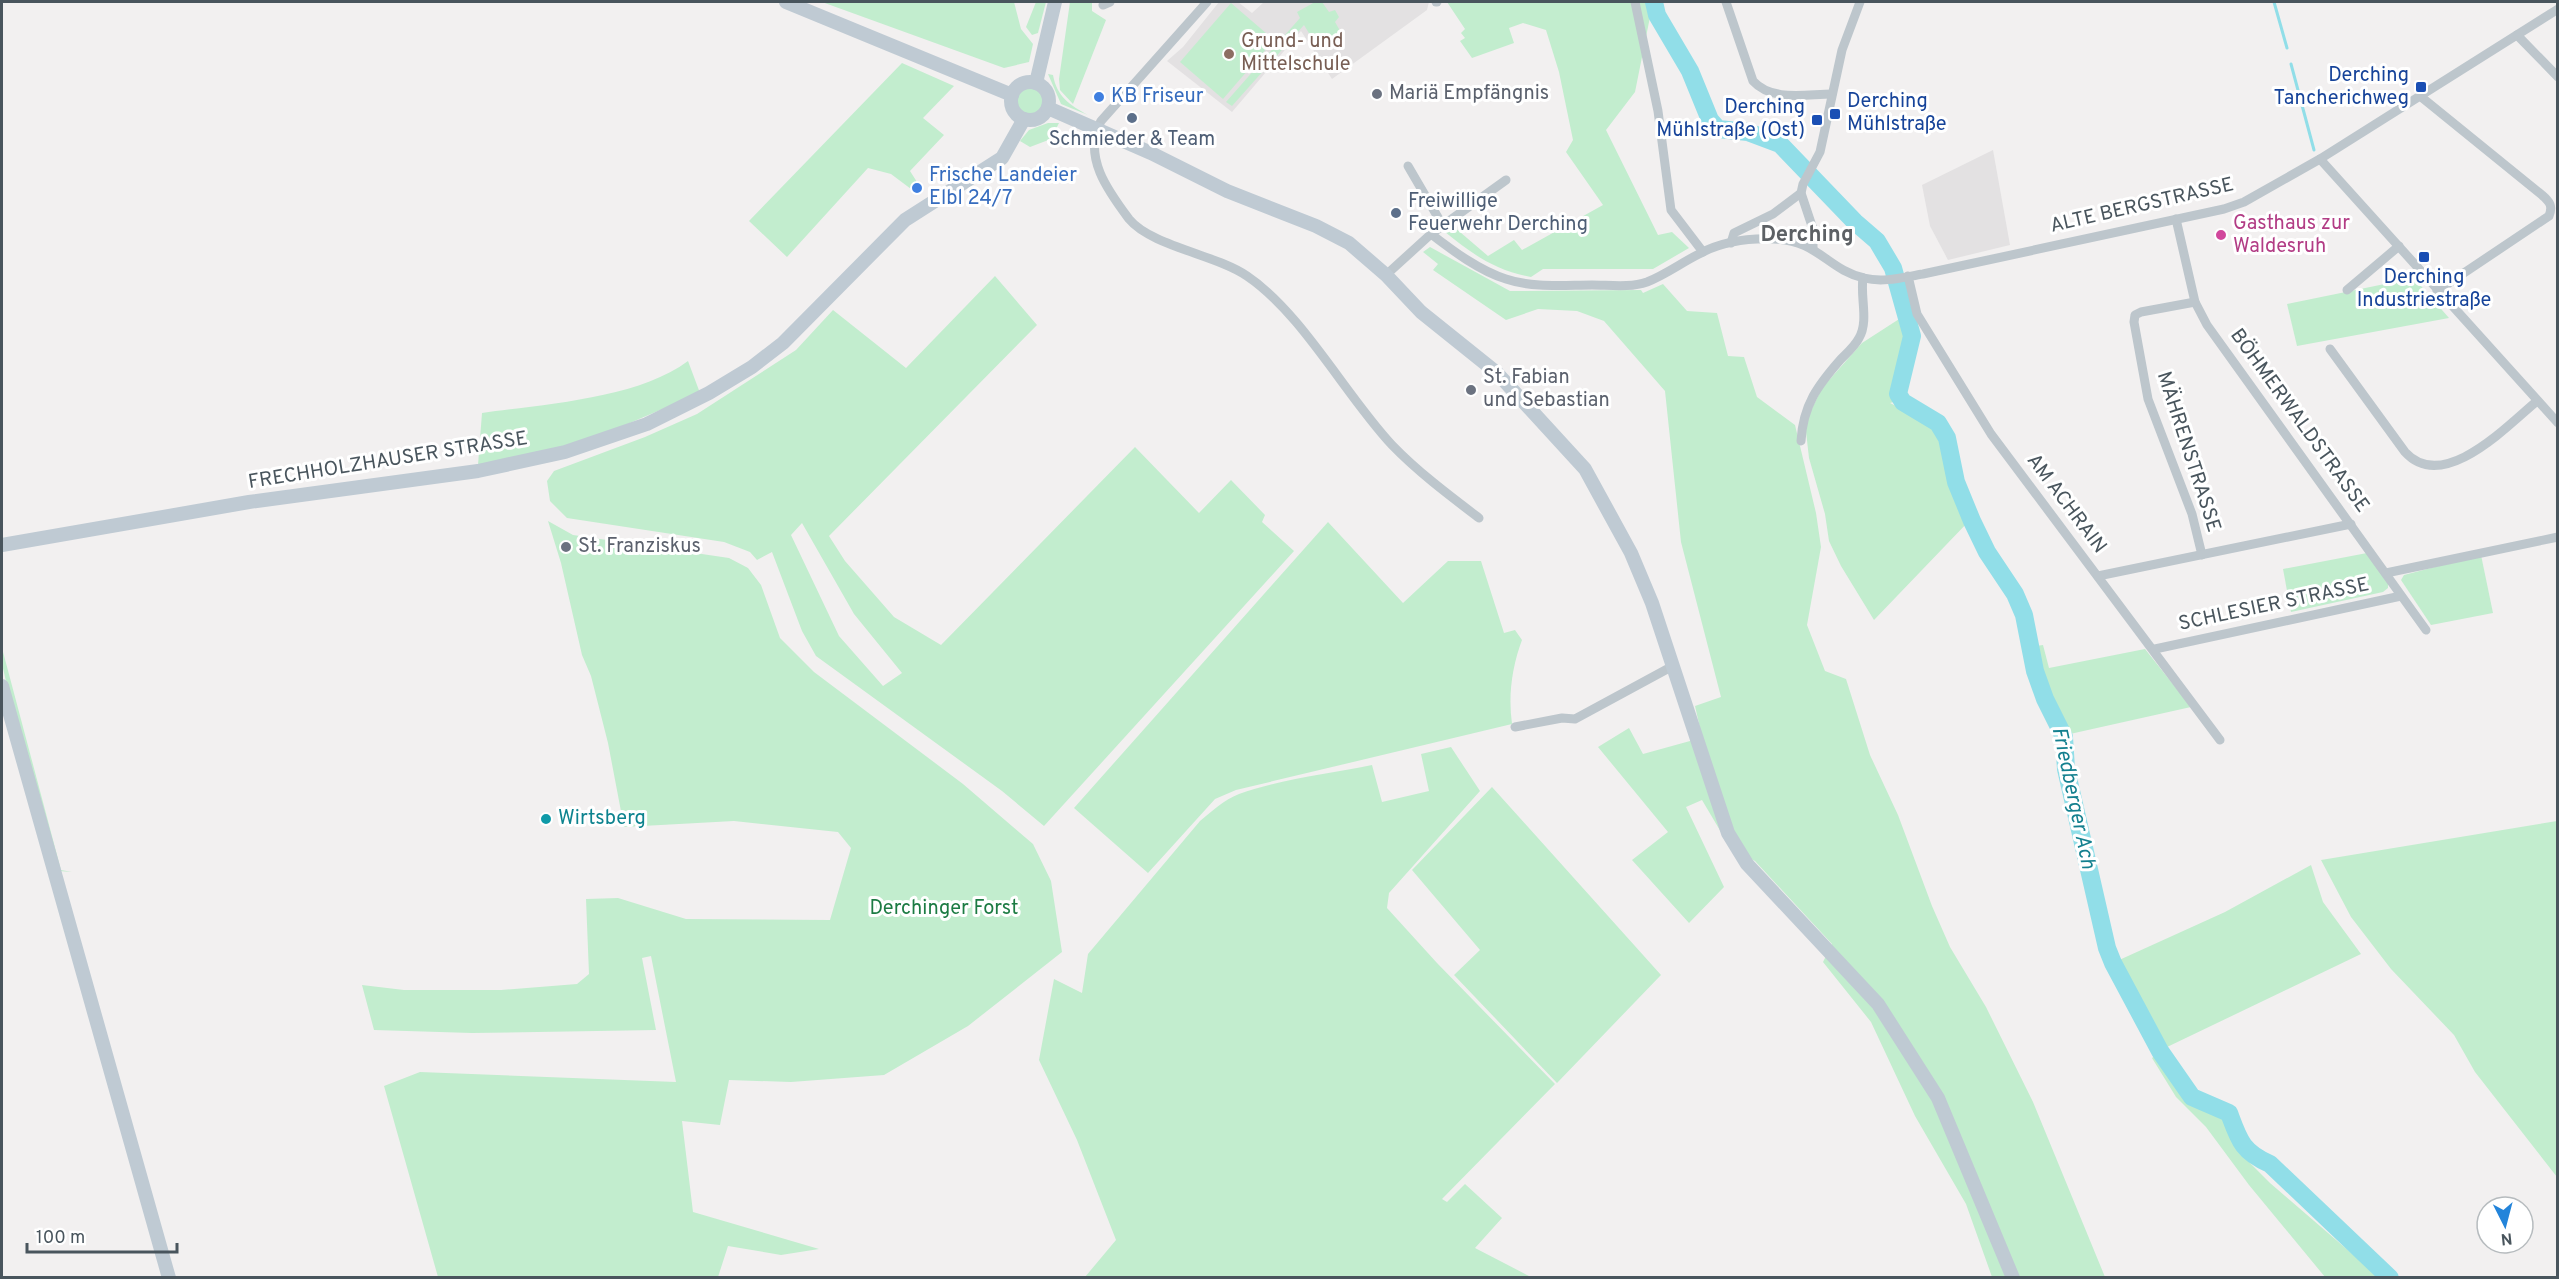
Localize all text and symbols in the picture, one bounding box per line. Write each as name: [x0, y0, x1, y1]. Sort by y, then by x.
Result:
place label: Grund- und Mittelschule: [1241, 29, 1350, 78]
marker: Grund- und Mittelschule: [1222, 47, 1236, 61]
place label: Derching Tancherichweg: [2273, 63, 2409, 112]
marker: Derching Tancherichweg: [2414, 80, 2428, 94]
place label: Mariä Empfängnis: [1389, 81, 1549, 107]
place label: KB Friseur: [1111, 84, 1204, 110]
marker: Mariä Empfängnis: [1370, 87, 1384, 101]
place label: Derching Mühlstraße: [1847, 89, 1946, 138]
marker: KB Friseur: [1092, 90, 1106, 104]
place label: Derching Mühlstraße (Ost): [1656, 95, 1805, 144]
marker: Derching Mühlstraße: [1828, 107, 1842, 121]
marker: Schmieder & Team: [1125, 111, 1139, 125]
marker: Derching Mühlstraße (Ost): [1810, 113, 1824, 127]
place label: Schmieder & Team: [1049, 127, 1215, 153]
place label: Frische Landeier Elbl 24/7: [929, 163, 1077, 212]
street label: ALTE BERGSTRASSE: [2048, 172, 2236, 240]
marker: Frische Landeier Elbl 24/7: [910, 181, 924, 195]
place label: Freiwillige Feuerwehr Derching: [1408, 189, 1588, 238]
marker: Freiwillige Feuerwehr Derching: [1389, 206, 1403, 220]
place label: Gasthaus zur Waldesruh: [2233, 211, 2350, 260]
district label: Derching: [1760, 222, 1854, 249]
marker: Gasthaus zur Waldesruh: [2214, 228, 2228, 242]
marker: Derching Industriestraße: [2417, 250, 2431, 264]
place label: Derching Industriestraße: [2357, 265, 2491, 314]
street label: BÖHMERWALDSTRASSE: [2223, 323, 2375, 518]
place label: St. Fabian und Sebastian: [1483, 365, 1610, 414]
street label: MÄHRENSTRASSE: [2150, 368, 2227, 536]
marker: St. Fabian und Sebastian: [1464, 383, 1478, 397]
street label: FRECHHOLZHAUSER STRASSE: [246, 426, 530, 496]
street label: AM ACHRAIN: [2020, 449, 2112, 559]
place label: St. Franziskus: [578, 534, 701, 560]
marker: St. Franziskus: [559, 540, 573, 554]
street label: SCHLESIER STRASSE: [2176, 572, 2372, 638]
water label: Friedberger Ach: [2045, 724, 2101, 872]
place label: Wirtsberg: [558, 806, 646, 832]
marker: Wirtsberg: [539, 812, 553, 826]
park label: Derchinger Forst: [869, 896, 1019, 922]
north arrow: [2475, 1195, 2535, 1255]
scale bar: [27, 1216, 177, 1254]
text: 100 m: [36, 1227, 85, 1250]
text: N: [2500, 1227, 2513, 1248]

